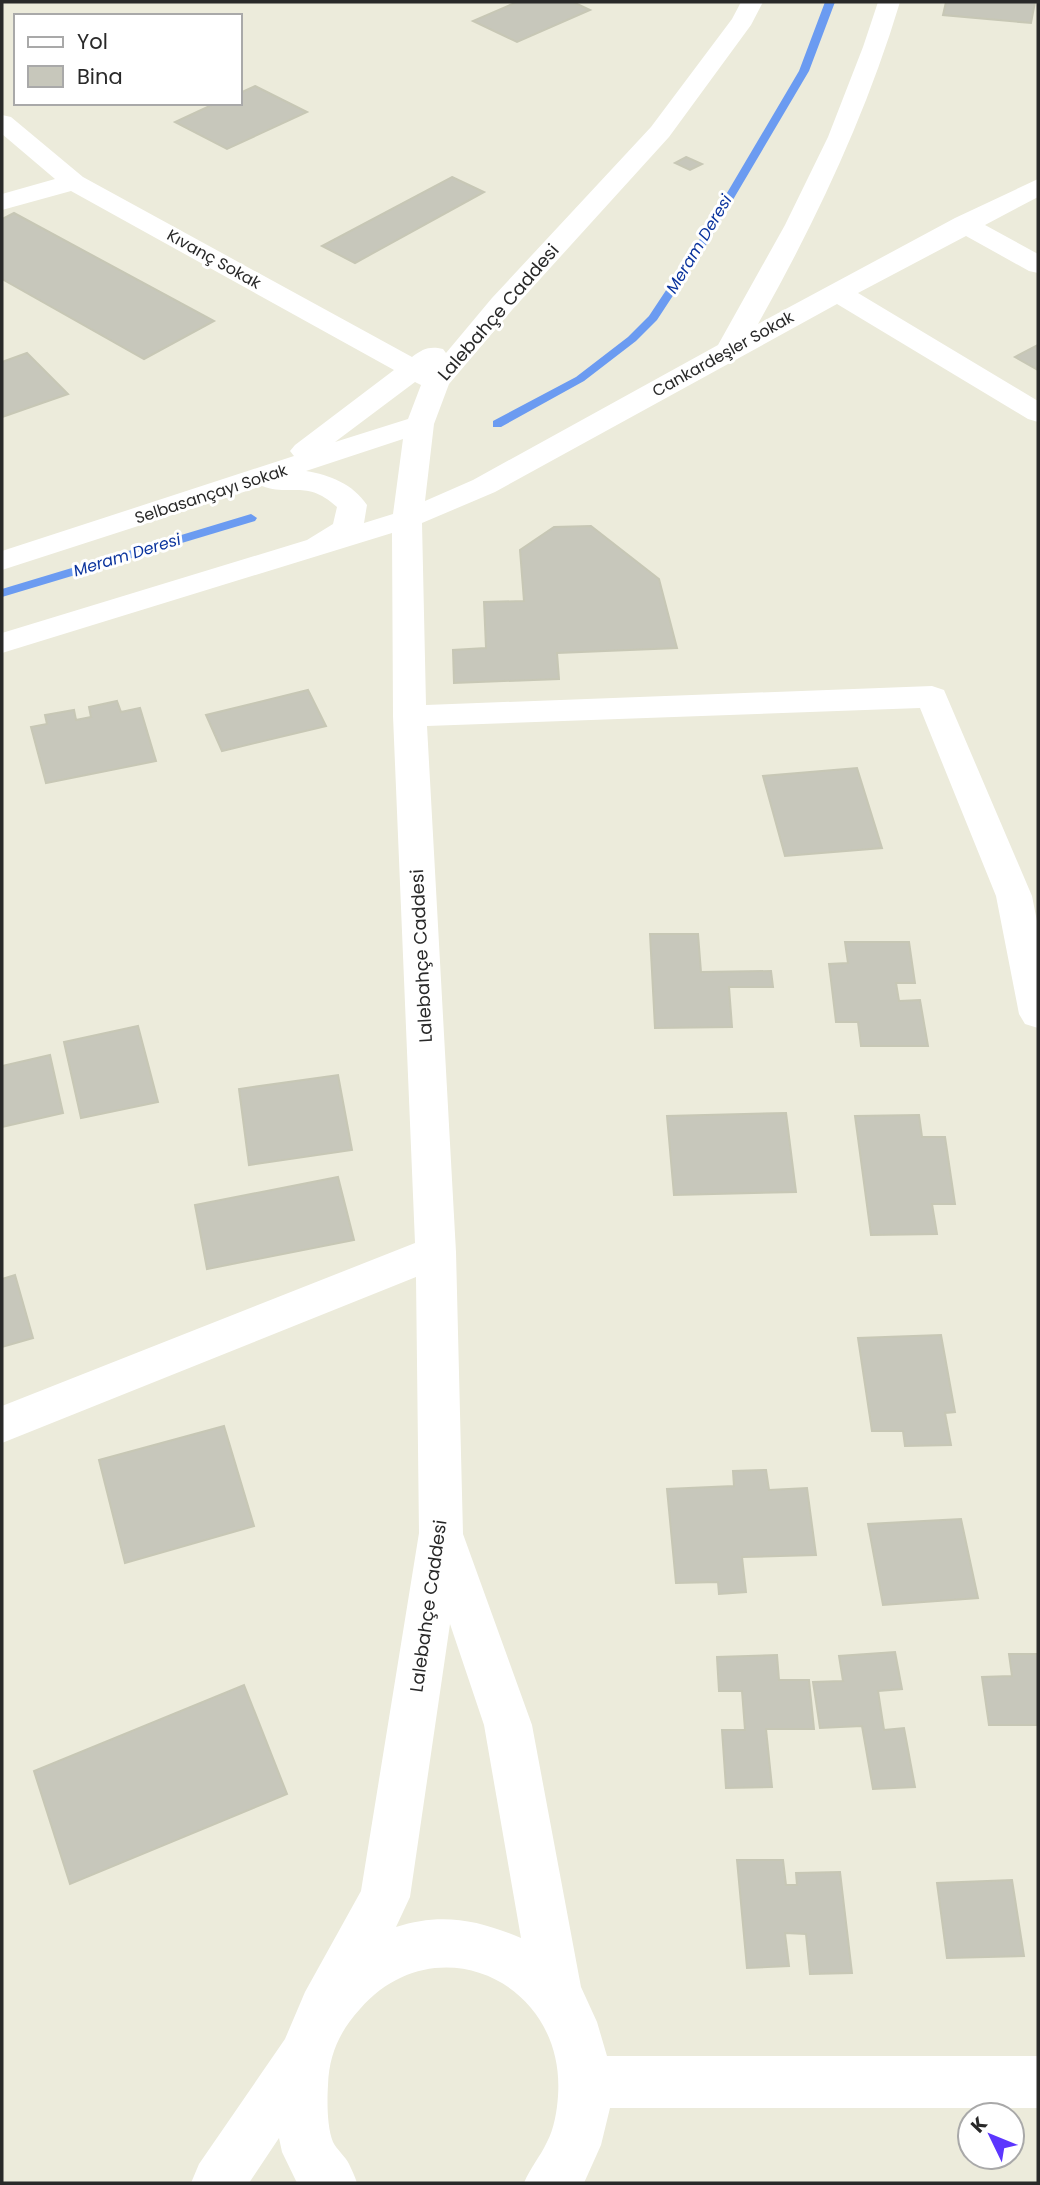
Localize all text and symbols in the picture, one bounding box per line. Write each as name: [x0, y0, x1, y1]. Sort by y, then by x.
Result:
legend: [14, 14, 242, 105]
text: Yol: [77, 27, 108, 56]
text: Bina: [77, 62, 123, 91]
water label: Meram Deresi: [661, 190, 738, 298]
street label: Kıvanç Sokak: [163, 224, 266, 295]
street label: Lalebahçe Caddesi: [432, 238, 564, 386]
street label: Cankardeşler Sokak: [648, 305, 799, 402]
street label: Selbasançayı Sokak: [132, 458, 291, 529]
water label: Meram Deresi: [70, 527, 185, 582]
street label: Lalebahçe Caddesi: [404, 869, 438, 1043]
street label: Lalebahçe Caddesi: [404, 1518, 452, 1694]
north arrow: [956, 2101, 1026, 2171]
text: K: [965, 2111, 993, 2139]

